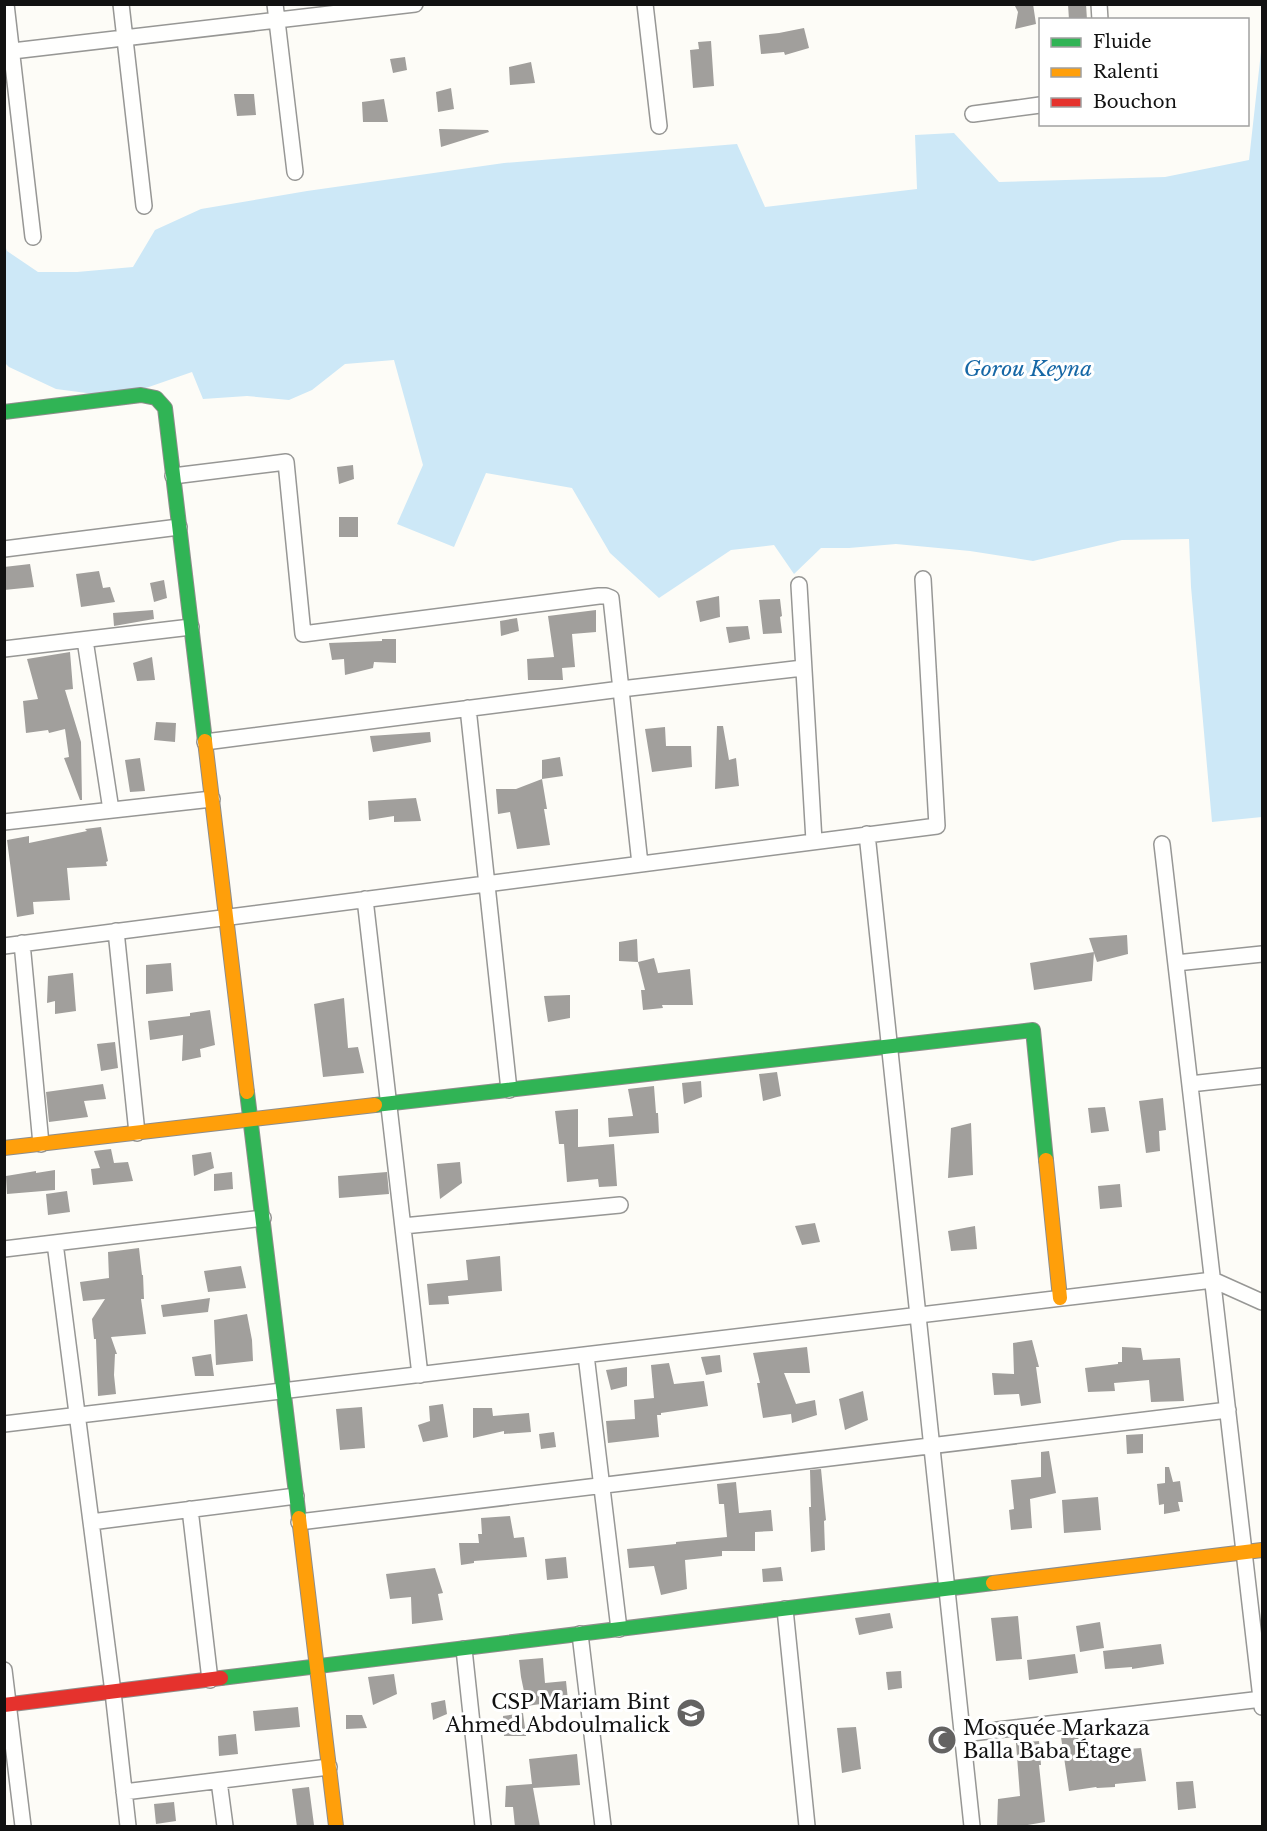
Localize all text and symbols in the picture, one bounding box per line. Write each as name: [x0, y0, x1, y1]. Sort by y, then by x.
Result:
legend: [1039, 18, 1249, 126]
text: Fluide: [1093, 31, 1152, 53]
text: Ralenti: [1093, 61, 1159, 83]
text: Bouchon: [1093, 91, 1177, 113]
water label: Gorou Keyna: [964, 356, 1092, 382]
place label: CSP Mariam Bint Ahmed Abdoulmalick: [445, 1690, 671, 1737]
school or university icon: CSP Mariam Bint Ahmed Abdoulmalick: [675, 1697, 707, 1729]
place label: Mosquée Markaza Balla Baba Étage: [963, 1716, 1150, 1763]
mosque icon: Mosquée Markaza Balla Baba Étage: [926, 1724, 958, 1756]

